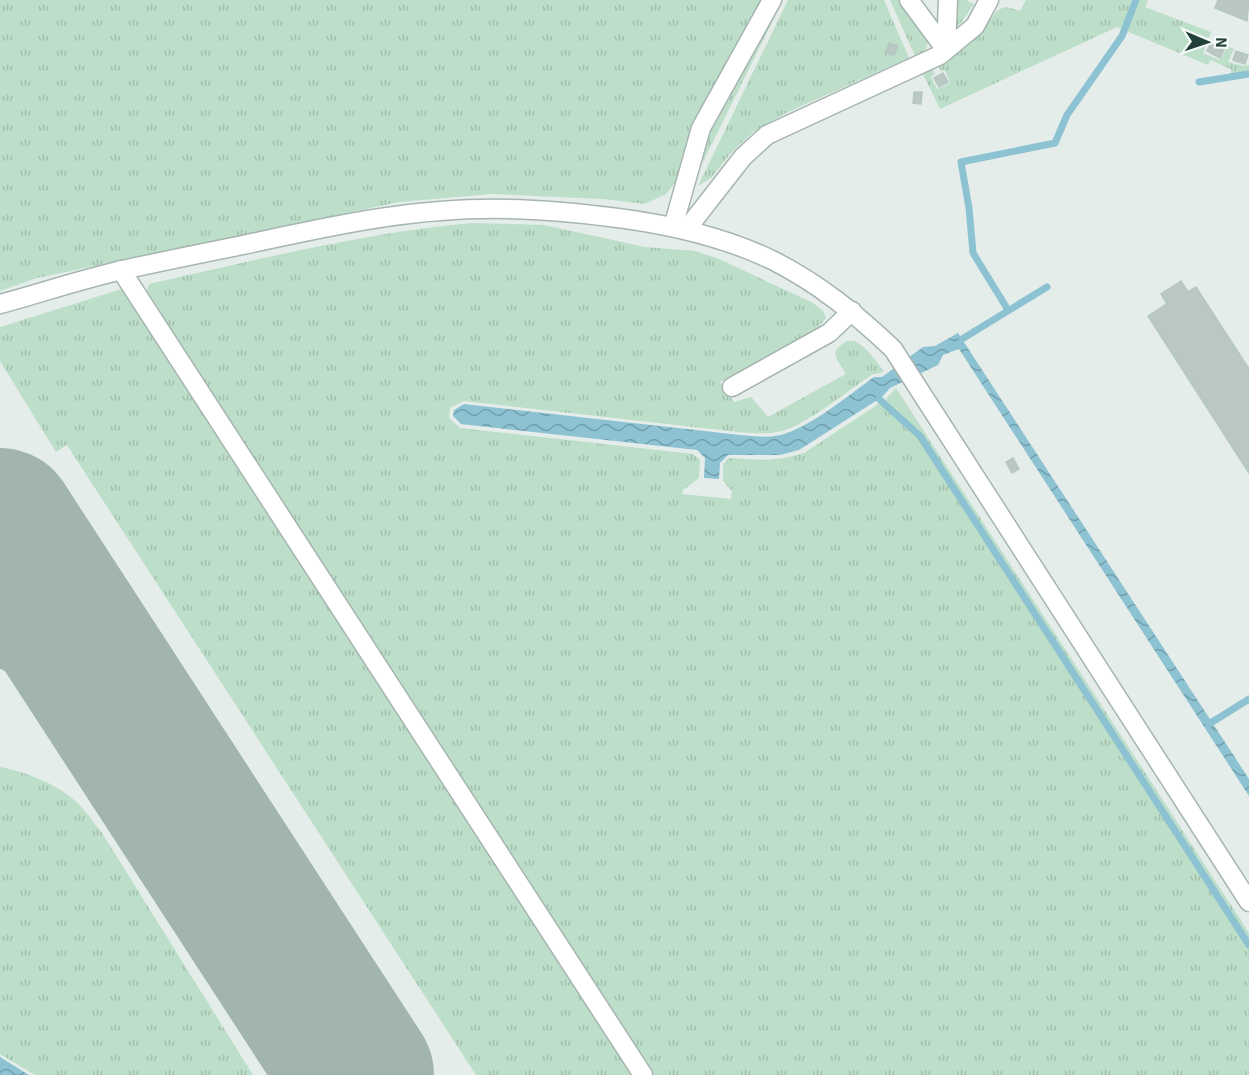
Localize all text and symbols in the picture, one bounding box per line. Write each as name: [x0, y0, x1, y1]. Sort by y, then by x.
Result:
north arrow: [1177, 12, 1237, 72]
text: N: [1210, 37, 1232, 48]

